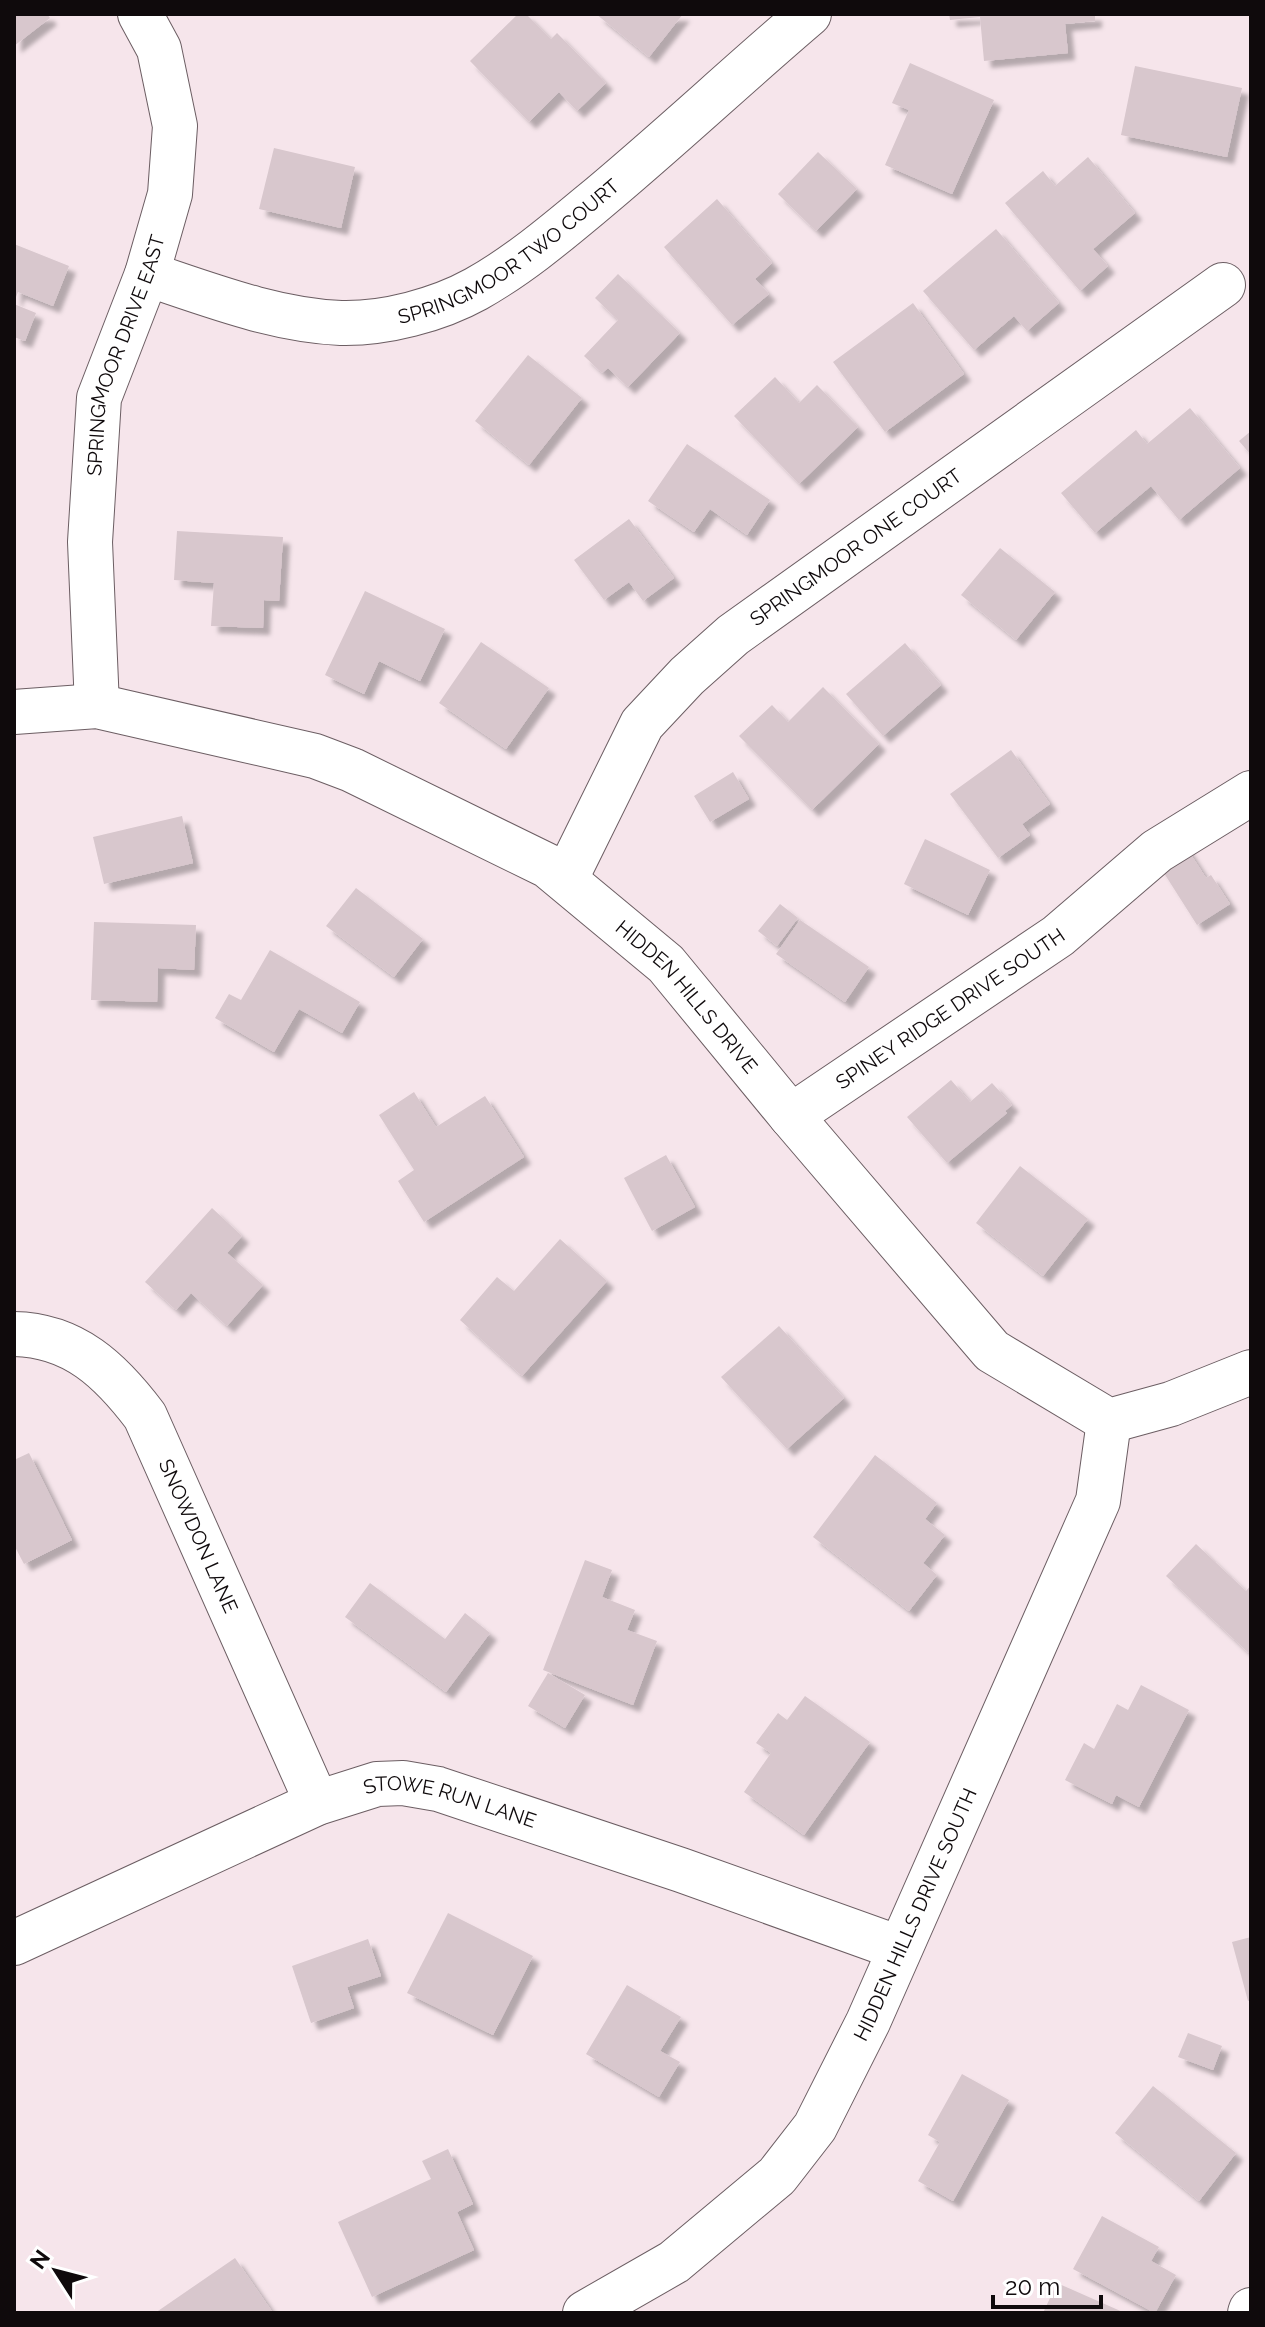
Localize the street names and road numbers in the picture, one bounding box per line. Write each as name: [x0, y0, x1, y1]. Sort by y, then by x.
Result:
street label: SPRINGMOOR TWO COURT: [395, 174, 624, 329]
street label: SPRINGMOOR DRIVE EAST: [82, 232, 170, 477]
street label: SPRINGMOOR ONE COURT: [745, 464, 966, 631]
street label: HIDDEN HILLS DRIVE: [611, 915, 763, 1078]
street label: SPINEY RIDGE DRIVE SOUTH: [831, 923, 1069, 1094]
street label: SNOWDON LANE: [154, 1455, 243, 1617]
street label: STOWE RUN LANE: [360, 1771, 539, 1833]
street label: HIDDEN HILLS DRIVE SOUTH: [849, 1784, 982, 2045]

